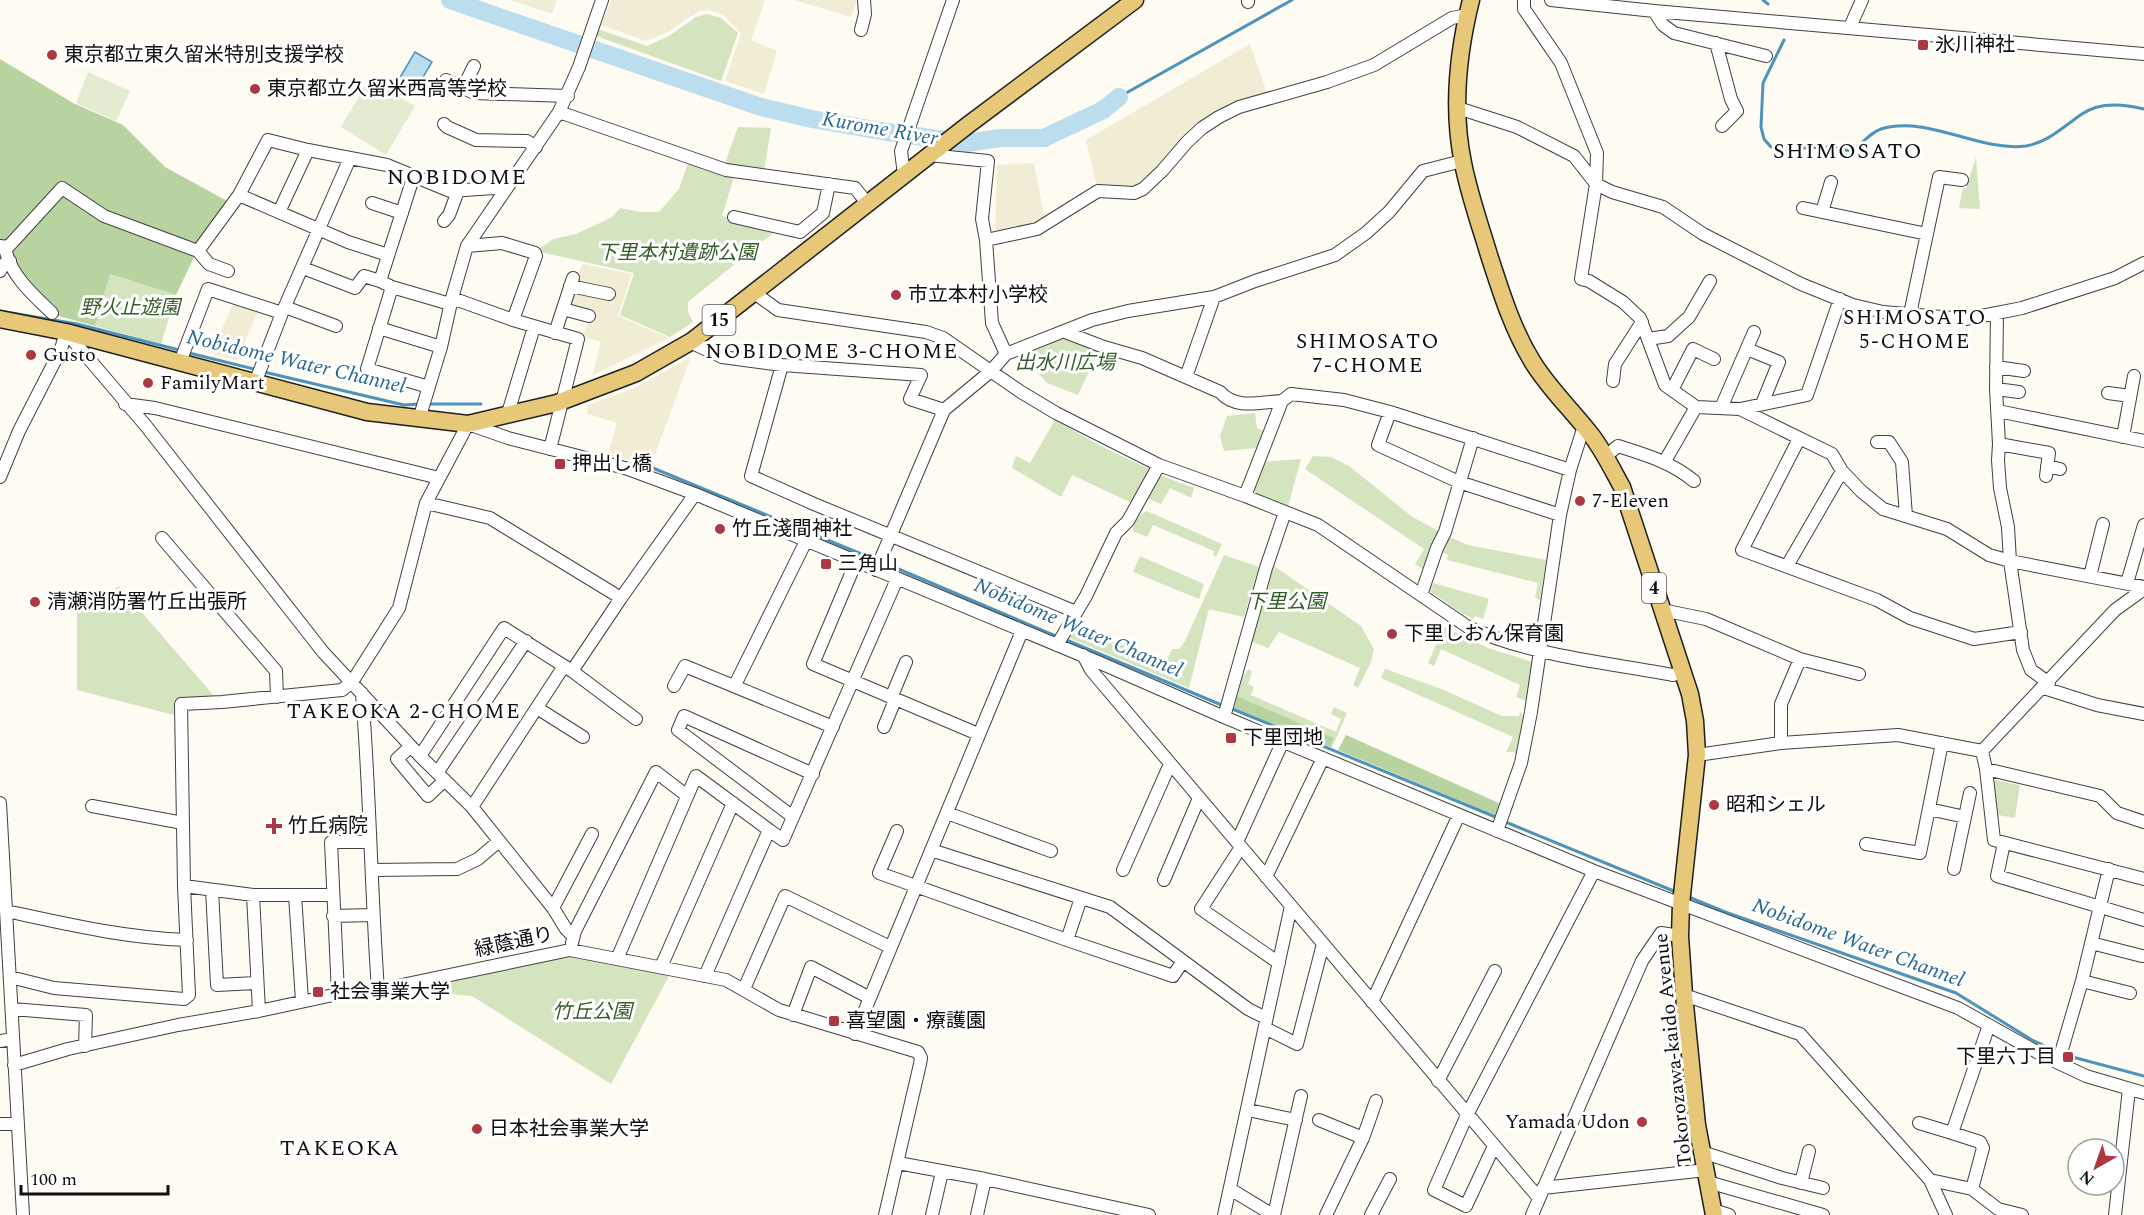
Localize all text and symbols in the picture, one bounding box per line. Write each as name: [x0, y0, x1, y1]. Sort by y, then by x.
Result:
place label: 氷川神社: [1935, 30, 2015, 60]
marker: 氷川神社: [1916, 38, 1930, 52]
place label: 東京都立東久留米特別支援学校: [64, 40, 344, 70]
marker: 東京都立東久留米特別支援学校: [45, 48, 59, 62]
place label: 東京都立久留米西高等学校: [267, 74, 507, 104]
marker: 東京都立久留米西高等学校: [248, 82, 262, 96]
water label: Kurome River: [820, 103, 941, 155]
district label: SHIMOSATO: [1773, 135, 1923, 168]
district label: NOBIDOME: [387, 161, 527, 194]
park label: 下里本村遺跡公園: [597, 238, 760, 268]
place label: 市立本村小学校: [908, 280, 1048, 310]
marker: 市立本村小学校: [889, 288, 903, 302]
park label: 野火止遊園: [80, 293, 183, 323]
district label: SHIMOSATO 5-CHOME: [1843, 302, 1987, 358]
road number: 15: [702, 305, 736, 335]
water label: Nobidome Water Channel: [183, 321, 409, 403]
district label: SHIMOSATO 7-CHOME: [1296, 326, 1440, 382]
district label: NOBIDOME 3-CHOME: [705, 336, 959, 368]
place label: Gusto: [43, 340, 96, 370]
marker: Gusto: [24, 348, 38, 362]
park label: 出水川広場: [1015, 348, 1117, 378]
place label: FamilyMart: [160, 368, 264, 398]
marker: FamilyMart: [141, 376, 155, 390]
place label: 押出し橋: [572, 449, 652, 479]
marker: 押出し橋: [553, 457, 567, 471]
place label: 7-Eleven: [1592, 486, 1669, 516]
marker: 7-Eleven: [1573, 494, 1587, 508]
place label: 竹丘淺間神社: [732, 514, 852, 544]
marker: 竹丘淺間神社: [713, 522, 727, 536]
place label: 三角山: [838, 549, 898, 579]
marker: 三角山: [819, 557, 833, 571]
water label: Nobidome Water Channel: [969, 570, 1188, 687]
road number: 4: [1642, 573, 1666, 603]
place label: 清瀬消防署竹丘出張所: [47, 587, 247, 617]
park label: 下里公園: [1246, 587, 1329, 617]
marker: 清瀬消防署竹丘出張所: [28, 595, 42, 609]
place label: 下里しおん保育園: [1404, 619, 1564, 649]
marker: 下里しおん保育園: [1385, 627, 1399, 641]
district label: TAKEOKA 2-CHOME: [287, 696, 521, 728]
place label: 下里団地: [1243, 723, 1323, 753]
marker: 下里団地: [1224, 731, 1238, 745]
place label: 昭和シェル: [1726, 790, 1826, 820]
marker: 昭和シェル: [1707, 798, 1721, 812]
place label: 竹丘病院: [288, 811, 368, 841]
marker: 竹丘病院: [265, 817, 283, 835]
water label: Nobidome Water Channel: [1747, 890, 1969, 997]
street label: 緑蔭通り: [472, 919, 556, 965]
street label: Tokorozawa-kaido Avenue: [1646, 932, 1700, 1168]
place label: 社会事業大学: [330, 977, 450, 1007]
marker: 社会事業大学: [311, 985, 325, 999]
park label: 竹丘公園: [552, 997, 635, 1027]
place label: 喜望園・療護園: [846, 1006, 986, 1036]
marker: 喜望園・療護園: [827, 1014, 841, 1028]
place label: 下里六丁目: [1956, 1042, 2056, 1072]
marker: 下里六丁目: [2061, 1050, 2075, 1064]
place label: Yamada Udon: [1505, 1107, 1630, 1137]
place label: 日本社会事業大学: [489, 1114, 649, 1144]
marker: Yamada Udon: [1635, 1115, 1649, 1129]
marker: 日本社会事業大学: [470, 1122, 484, 1136]
district label: TAKEOKA: [280, 1132, 400, 1165]
north arrow: [2066, 1137, 2126, 1197]
scale bar: [21, 1158, 168, 1196]
text: N: [2074, 1164, 2100, 1191]
text: 100 m: [30, 1166, 77, 1193]

